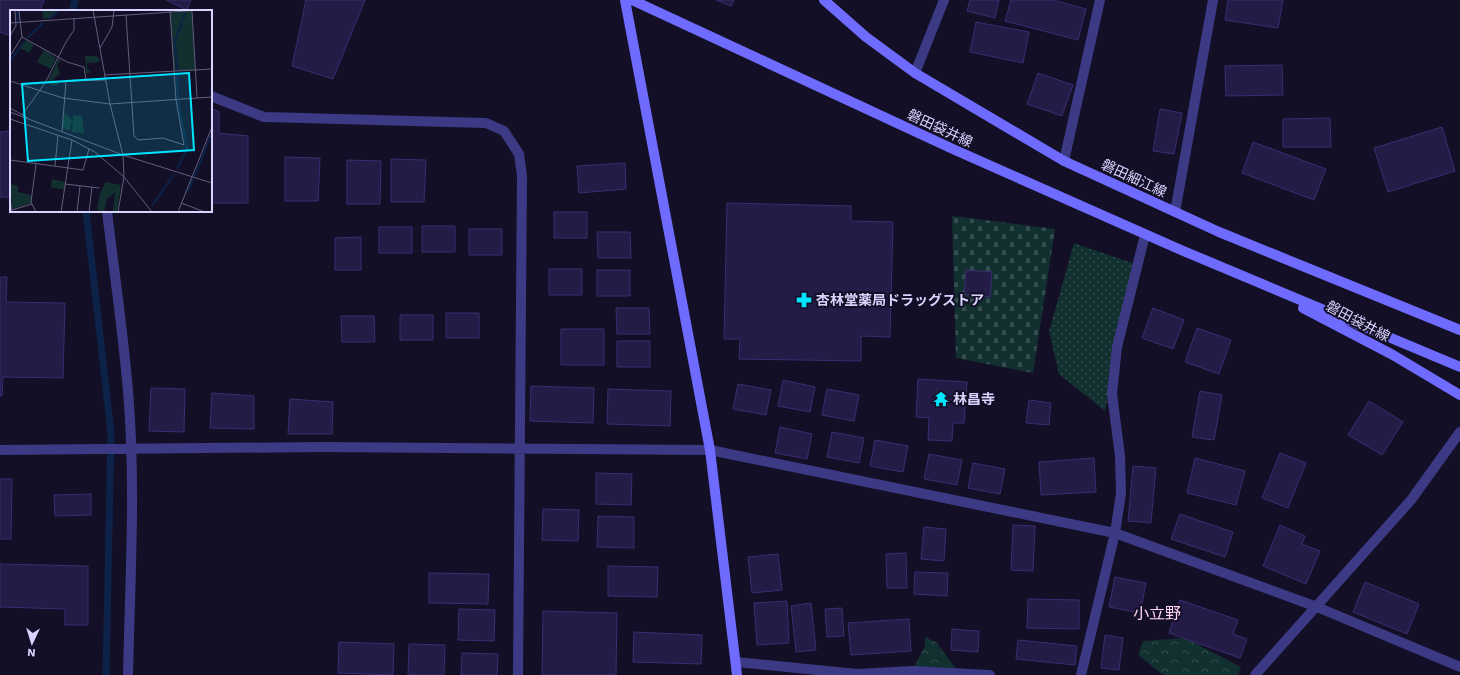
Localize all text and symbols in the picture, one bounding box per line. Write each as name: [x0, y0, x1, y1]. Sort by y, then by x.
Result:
inset map: [10, 10, 212, 212]
street label: 磐田袋井線: [905, 106, 975, 150]
street label: 磐田細江線: [1099, 156, 1169, 200]
pharmacy icon: 杏林堂薬局ドラッグストア: [795, 291, 813, 309]
place label: 杏林堂薬局ドラッグストア: [816, 292, 984, 308]
street label: 磐田袋井線: [1323, 298, 1393, 344]
temple icon: 林昌寺: [932, 390, 950, 408]
place label: 林昌寺: [953, 391, 995, 407]
district label: 小立野: [1133, 604, 1181, 623]
north arrow: [12, 623, 52, 663]
text: N: [27, 646, 36, 659]

